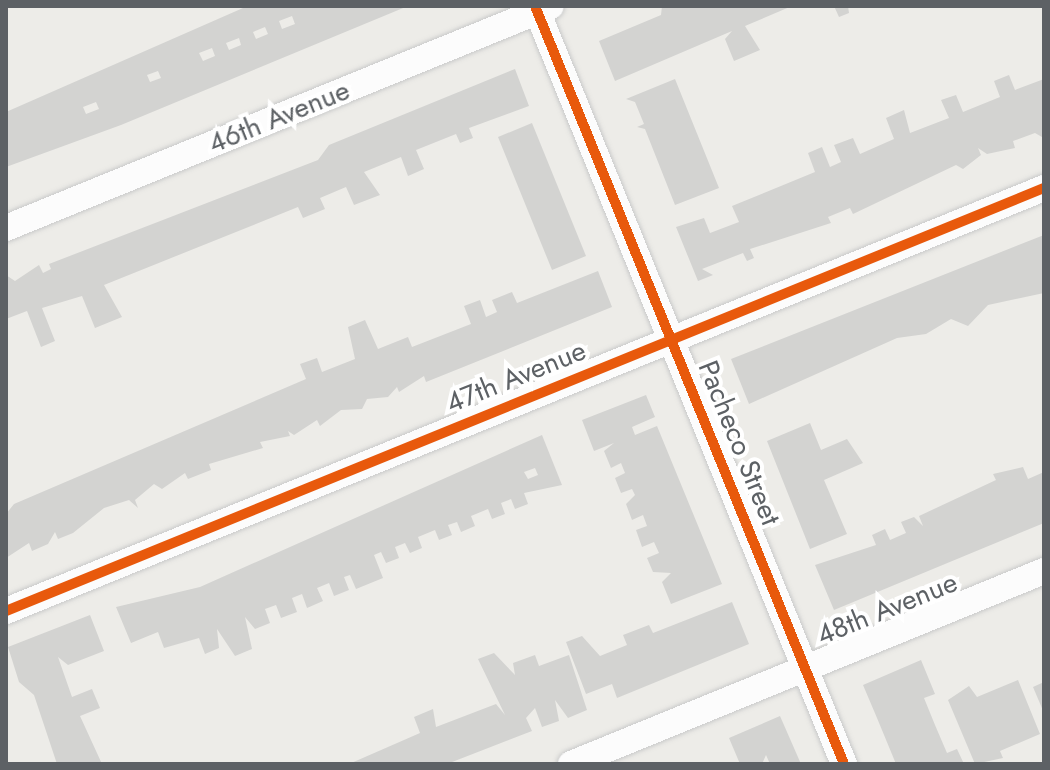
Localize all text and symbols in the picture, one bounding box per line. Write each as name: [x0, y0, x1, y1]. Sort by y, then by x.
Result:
street label: 46th Avenue: [203, 73, 355, 161]
street label: 47th Avenue: [441, 334, 591, 420]
street label: Pacheco Street: [691, 356, 787, 530]
street label: 48th Avenue: [812, 566, 962, 652]

